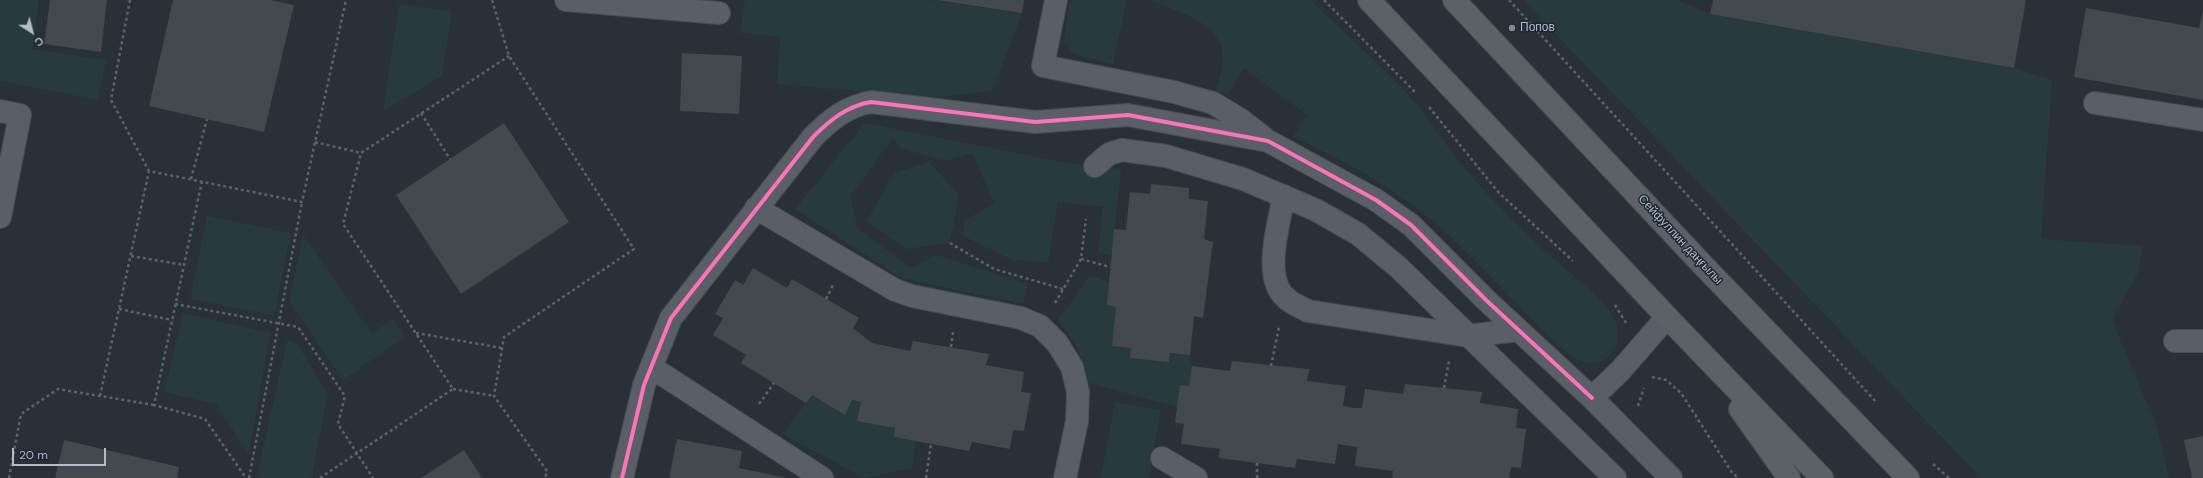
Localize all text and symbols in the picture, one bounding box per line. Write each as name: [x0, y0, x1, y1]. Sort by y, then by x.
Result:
north arrow: [12, 12, 52, 52]
place label: Попов: [1520, 21, 1555, 35]
marker: Попов: [1507, 23, 1517, 33]
text: С: [32, 34, 46, 50]
street label: Сейфуллин даңғылы: [1635, 192, 1725, 288]
scale bar: [14, 440, 108, 466]
text: 20 m: [19, 447, 48, 463]

